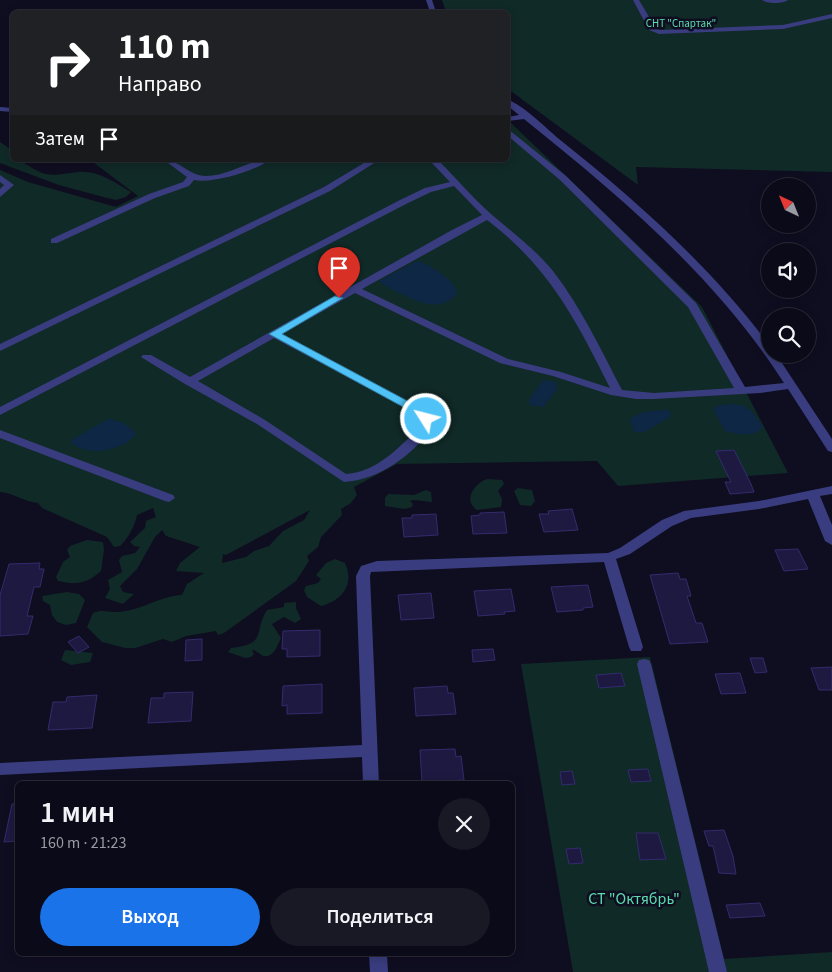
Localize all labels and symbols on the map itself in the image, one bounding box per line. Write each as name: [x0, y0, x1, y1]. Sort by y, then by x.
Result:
park label: СНТ "Спартак": [646, 16, 716, 31]
north arrow: [761, 178, 816, 232]
pin: [318, 247, 360, 298]
position arrow: [399, 392, 451, 444]
park label: СТ "Октябрь": [588, 888, 680, 910]

